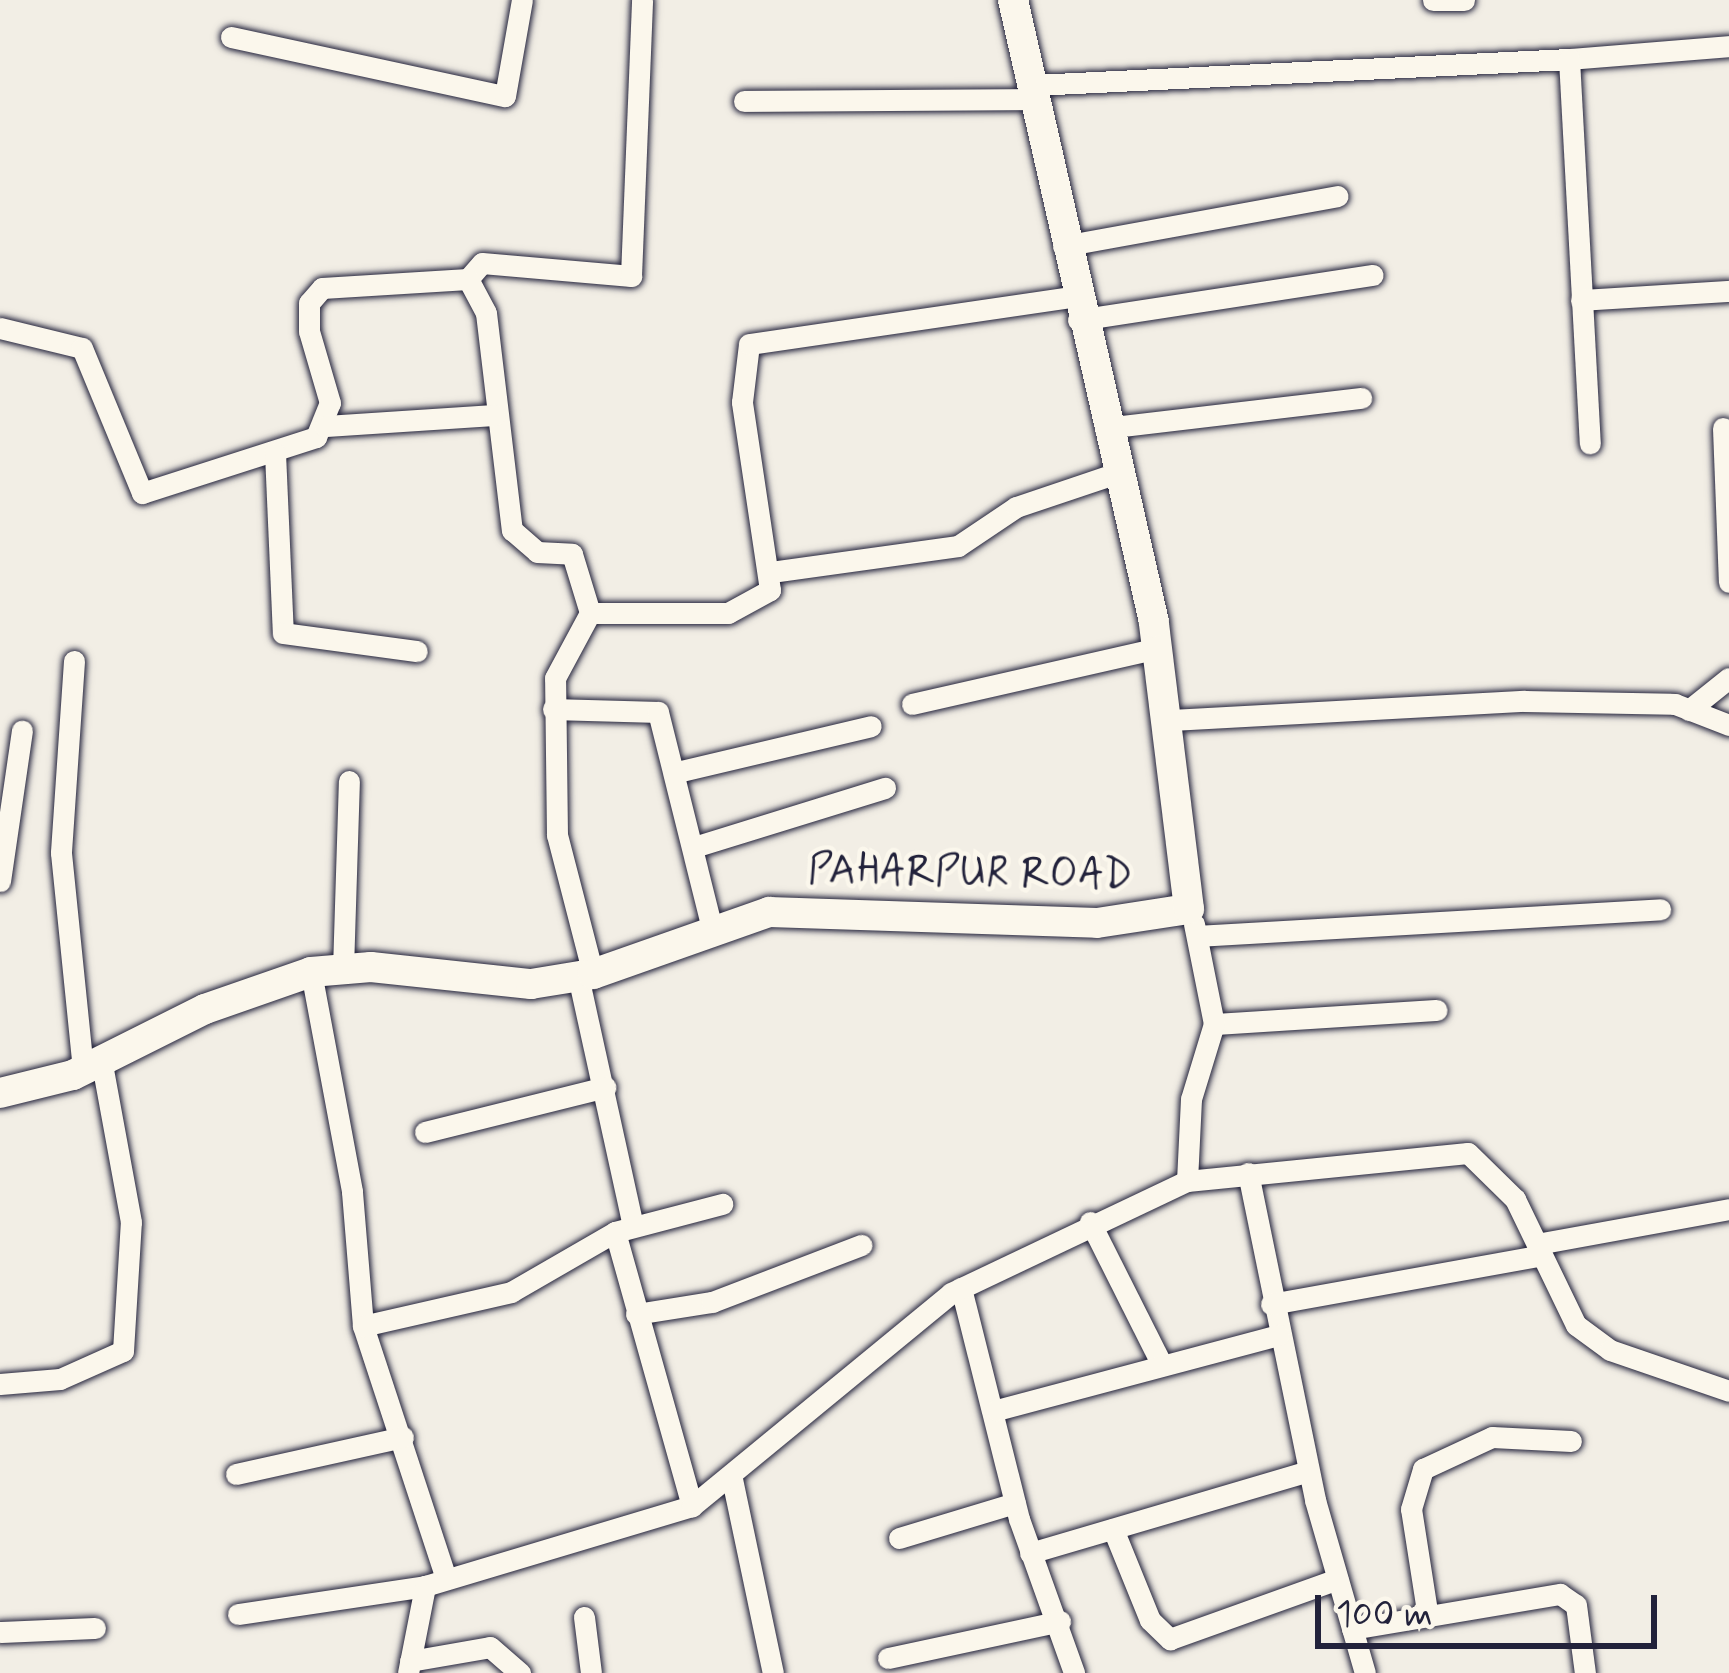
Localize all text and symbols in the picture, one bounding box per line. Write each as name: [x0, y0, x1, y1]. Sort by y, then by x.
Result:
street label: PAHARPUR ROAD: [810, 846, 1130, 902]
scale bar: [1321, 1571, 1663, 1645]
text: 100 m: [1336, 1592, 1433, 1639]

